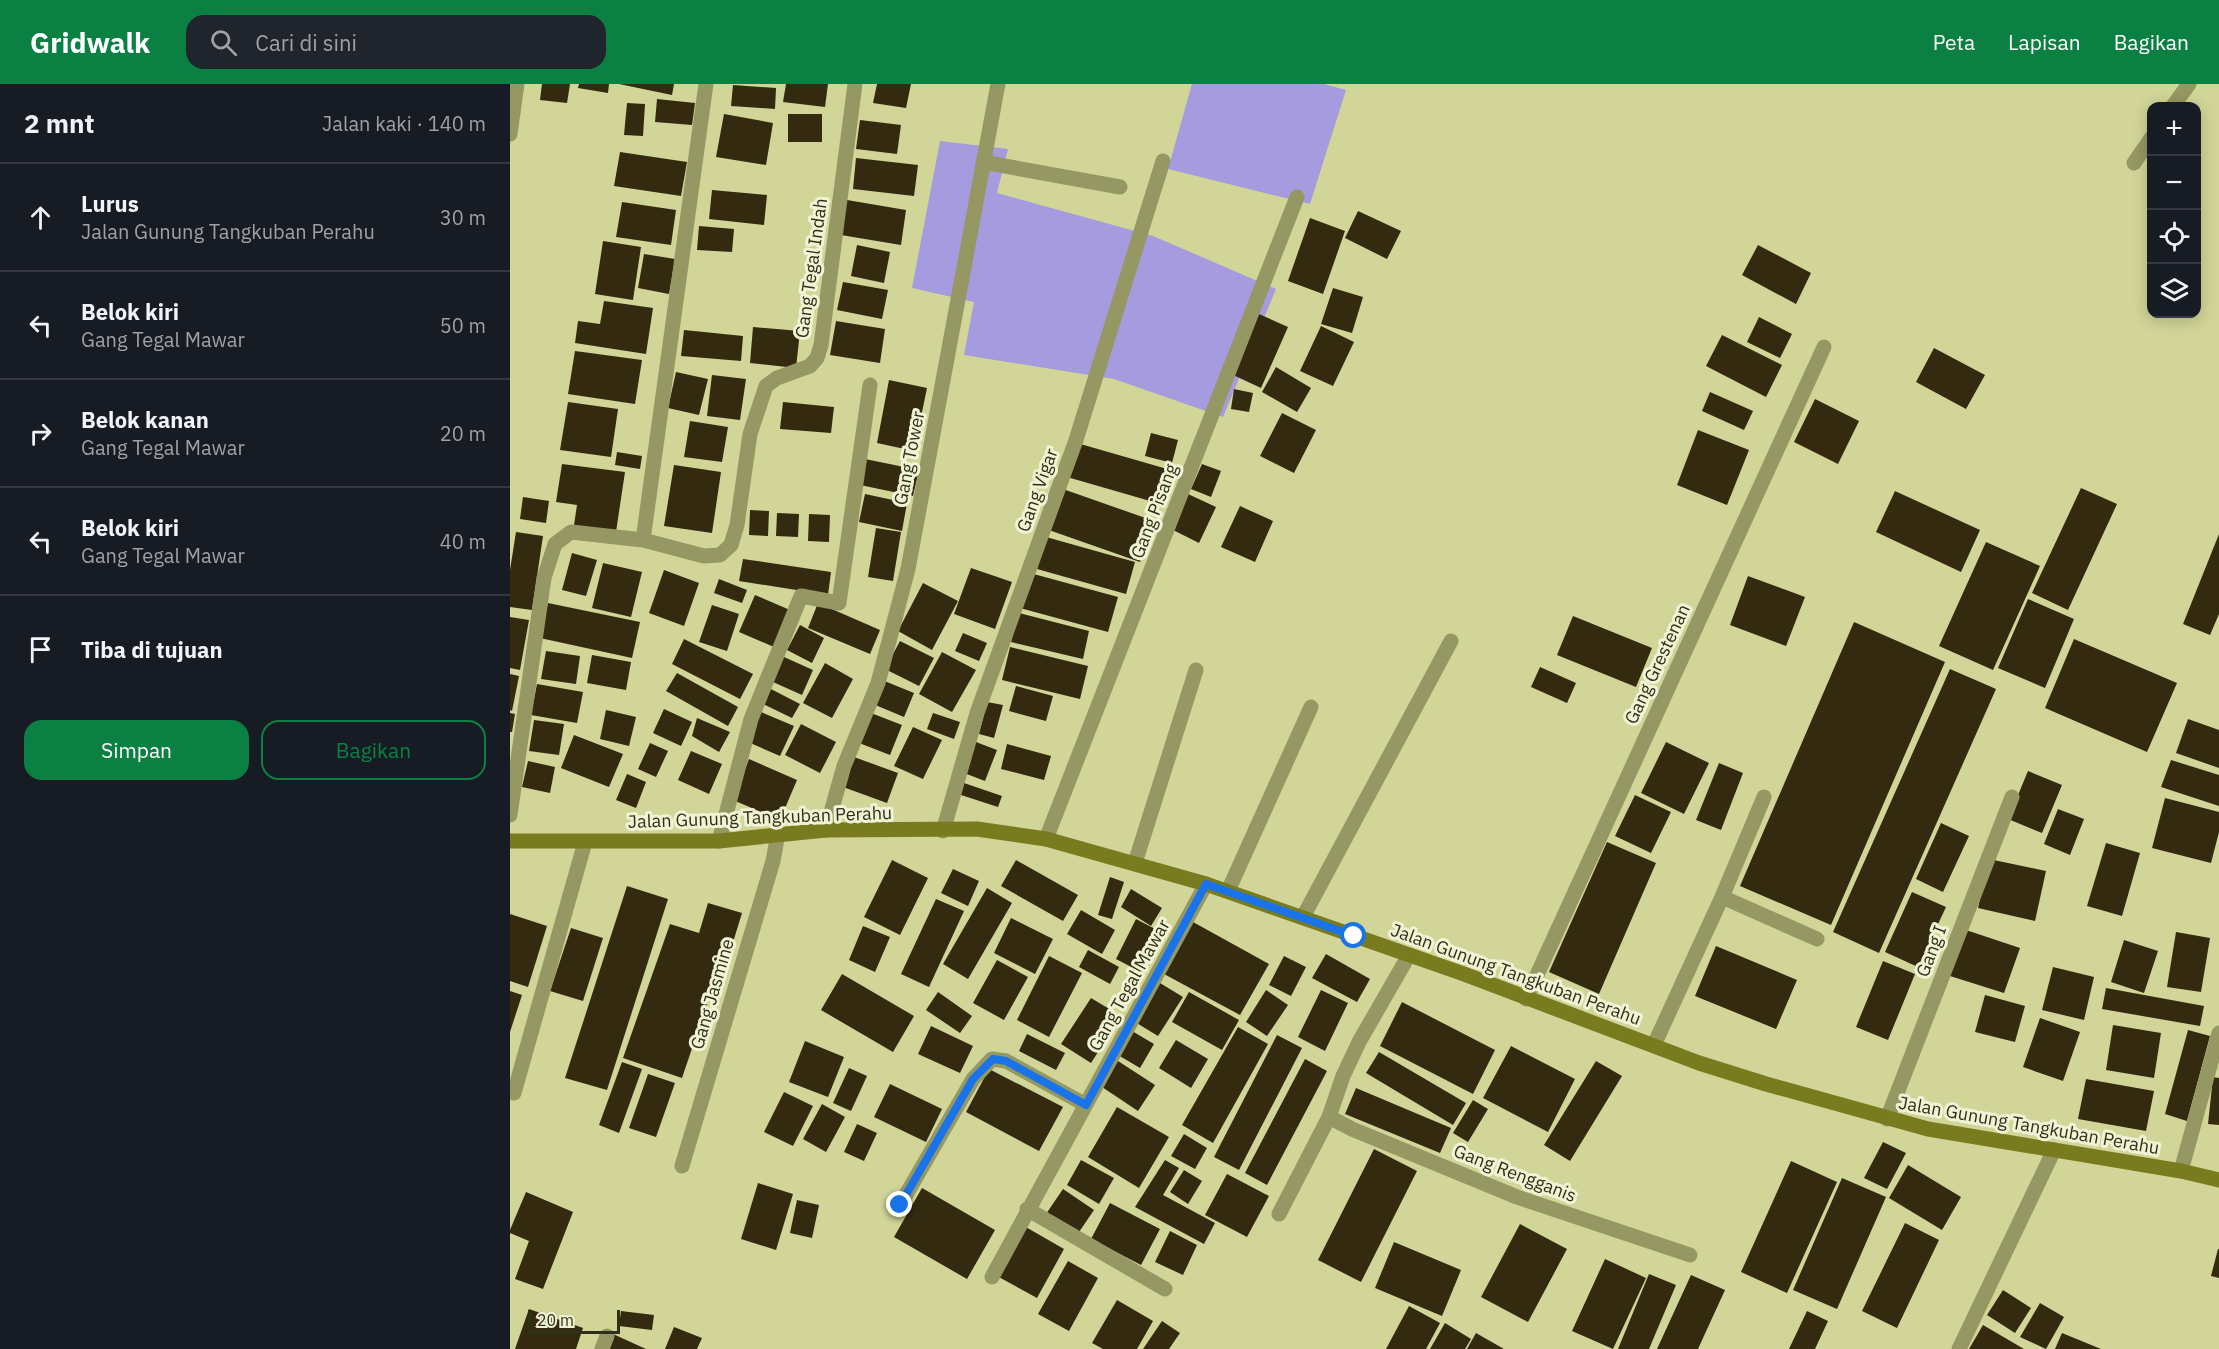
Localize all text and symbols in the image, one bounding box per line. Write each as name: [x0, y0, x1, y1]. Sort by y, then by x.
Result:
search box: [186, 15, 606, 69]
text: Gridwalk: [30, 24, 150, 61]
icon: search: [207, 26, 240, 59]
text: Cari di sini: [255, 28, 357, 57]
text: Peta: [1933, 28, 1975, 56]
text: Lapisan: [2008, 28, 2081, 56]
text: Bagikan: [2114, 28, 2189, 56]
map controls: [2147, 102, 2201, 318]
button: +: [2147, 102, 2201, 156]
text: 2 mnt: [24, 106, 94, 140]
text: Jalan kaki · 140 m: [322, 110, 486, 137]
button: −: [2147, 156, 2201, 210]
text: Lurus: [81, 189, 139, 218]
street label: Gang Tegal Indah: [790, 197, 832, 339]
icon: ahead: [24, 201, 57, 234]
text: 30 m: [440, 204, 486, 231]
button: locate: [2147, 210, 2201, 264]
text: Jalan Gunung Tangkuban Perahu: [81, 218, 375, 245]
button: layers: [2147, 264, 2201, 318]
text: Belok kiri: [81, 297, 179, 326]
icon: left: [24, 309, 57, 342]
text: 50 m: [440, 312, 486, 339]
text: Gang Tegal Mawar: [81, 326, 245, 353]
text: Belok kanan: [81, 405, 209, 434]
street label: Gang Tower: [889, 409, 929, 507]
icon: right: [24, 417, 57, 450]
text: 20 m: [440, 420, 486, 447]
text: Gang Tegal Mawar: [81, 434, 245, 461]
street label: Gang Vigar: [1011, 445, 1063, 535]
street label: Gang Pisang: [1125, 460, 1183, 562]
text: Belok kiri: [81, 513, 179, 542]
icon: left: [24, 525, 57, 558]
text: 40 m: [440, 528, 486, 555]
text: Gang Tegal Mawar: [81, 542, 245, 569]
street label: Gang Grestenan: [1619, 600, 1695, 728]
icon: arrive: [24, 633, 57, 666]
text: Tiba di tujuan: [81, 635, 223, 664]
button: Simpan: [24, 720, 249, 780]
button: Bagikan: [261, 720, 486, 780]
street label: Jalan Gunung Tangkuban Perahu: [627, 801, 893, 833]
street label: Gang Tegal Mawar: [1083, 915, 1175, 1055]
street label: Jalan Gunung Tangkuban Perahu: [1388, 918, 1644, 1030]
route start: [1340, 922, 1366, 948]
street label: Gang I: [1911, 922, 1951, 980]
street label: Gang Jasmine: [685, 936, 739, 1052]
street label: Jalan Gunung Tangkuban Perahu: [1897, 1091, 2161, 1159]
street label: Gang Rengganis: [1450, 1139, 1580, 1207]
route end: [886, 1191, 912, 1217]
scale bar: [528, 1307, 620, 1334]
text: 20 m: [537, 1310, 574, 1330]

